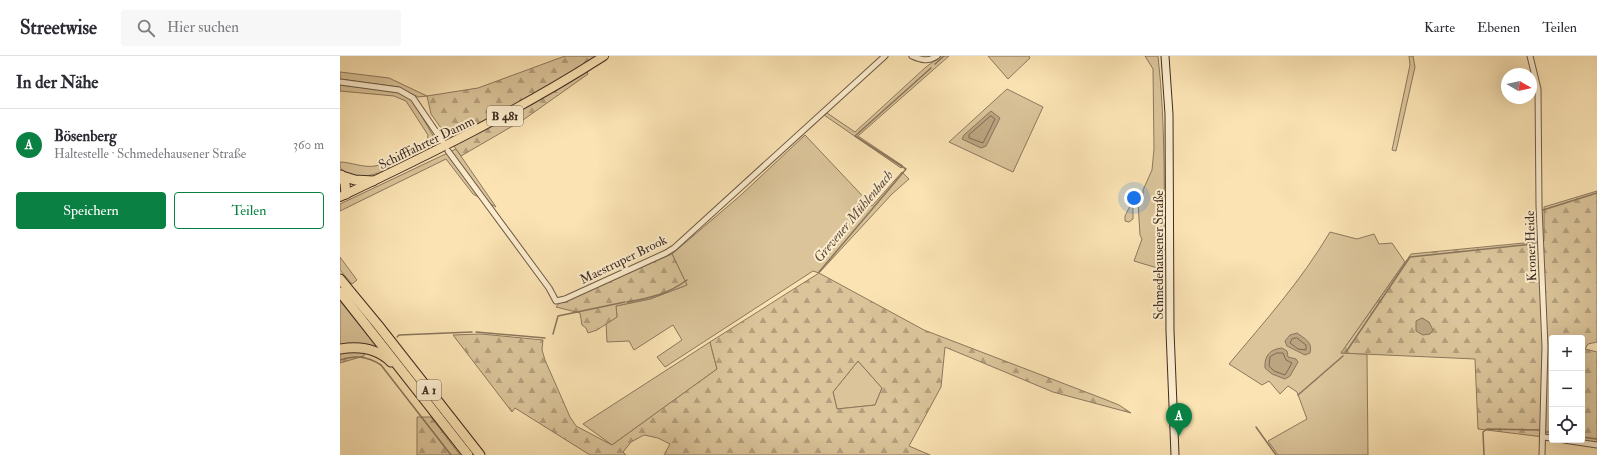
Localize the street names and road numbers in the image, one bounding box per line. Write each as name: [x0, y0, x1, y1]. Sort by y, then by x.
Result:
road number: B 481: [487, 106, 523, 126]
street label: Schifffahrter Damm: [376, 113, 477, 173]
street label: Schmedehausener Straße: [1151, 190, 1167, 320]
street label: Kroner Heide: [1522, 210, 1540, 282]
street label: Maestruper Brook: [577, 232, 671, 289]
road number: A 1: [417, 380, 441, 400]

